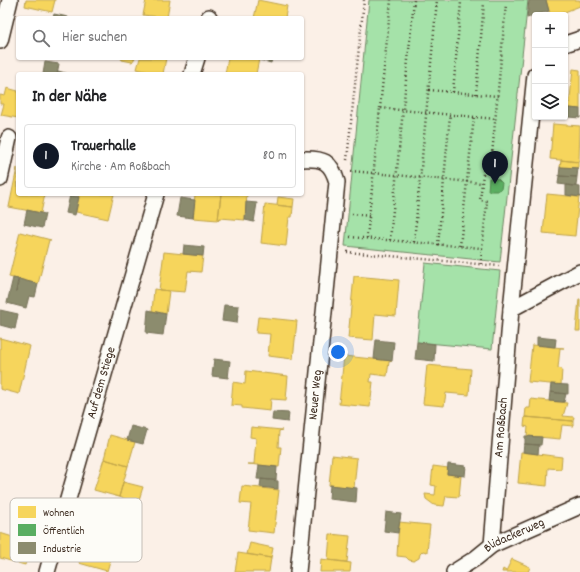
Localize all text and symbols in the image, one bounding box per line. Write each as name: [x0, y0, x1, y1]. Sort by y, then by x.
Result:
map controls: [532, 12, 568, 120]
button: +: [532, 12, 568, 48]
search box: [16, 16, 304, 60]
icon: search: [30, 27, 52, 49]
text: Hier suchen: [62, 27, 127, 49]
button: −: [532, 48, 568, 84]
button: layers: [532, 84, 568, 120]
text: In der Nähe: [32, 86, 107, 110]
text: Trauerhalle: [71, 136, 136, 158]
text: 1: [45, 147, 47, 166]
text: 80 m: [263, 147, 287, 166]
pin: 1: [482, 151, 508, 184]
text: Kirche · Am Roßbach: [71, 158, 170, 177]
your location: [328, 342, 348, 362]
street label: Auf dem Stiege: [82, 344, 121, 421]
street label: Neuer Weg: [304, 369, 328, 421]
street label: Am Roßbach: [490, 397, 513, 458]
legend: [10, 498, 142, 562]
text: Wohnen: [43, 506, 74, 522]
street label: Blidackerweg: [480, 513, 548, 557]
text: Öffentlich: [43, 524, 85, 540]
text: Industrie: [43, 542, 81, 558]

